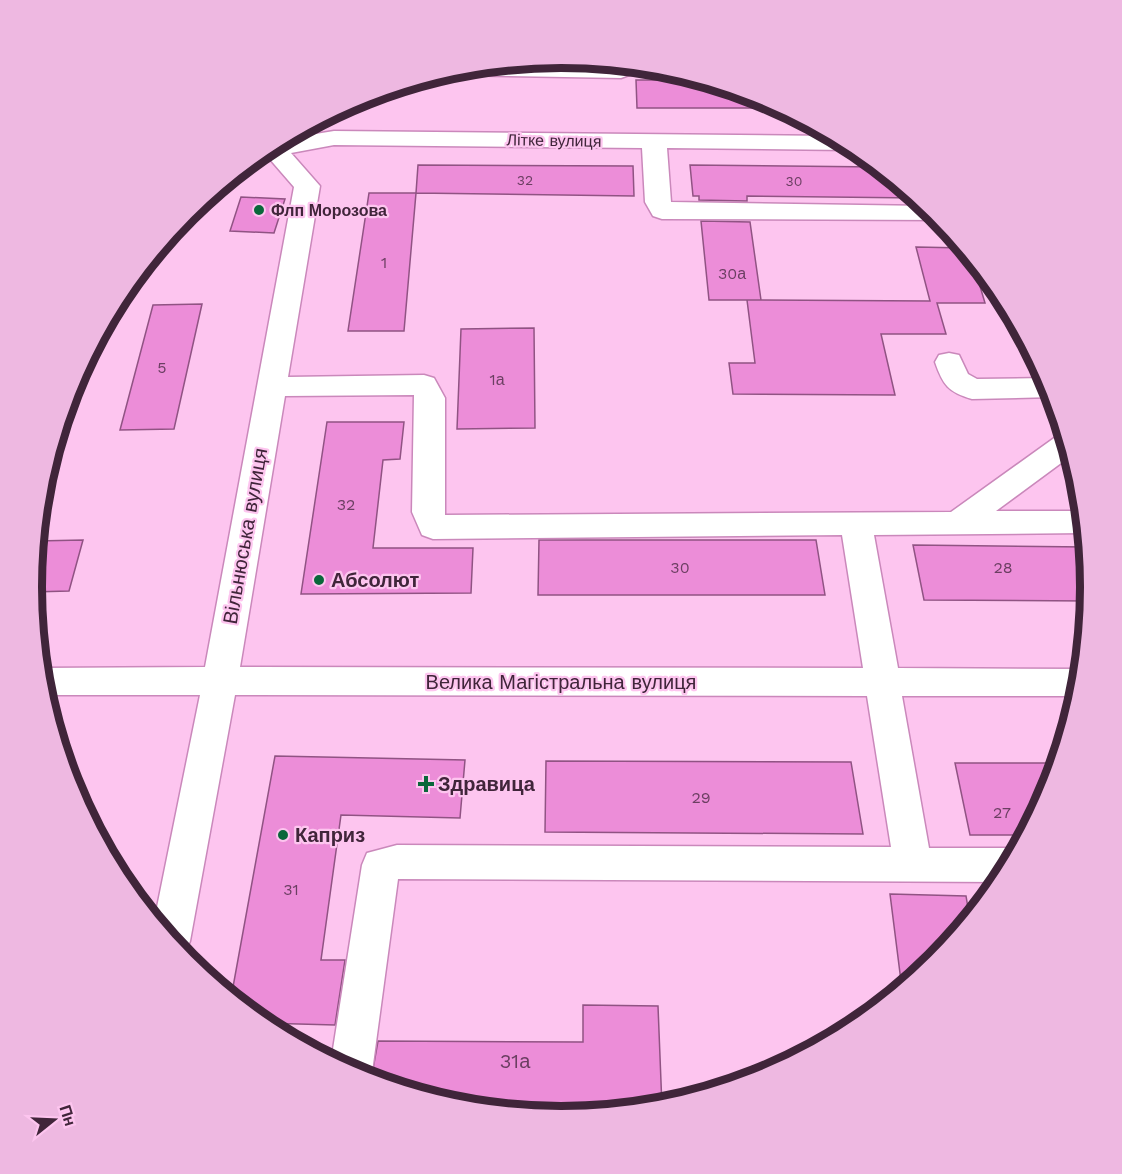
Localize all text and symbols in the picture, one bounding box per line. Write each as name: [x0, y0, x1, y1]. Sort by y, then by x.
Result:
street label: Літке вулиця: [506, 130, 602, 151]
house number: 32: [517, 172, 533, 188]
house number: 30: [786, 173, 802, 189]
place label: Флп Морозова: [271, 201, 387, 220]
marker: Флп Морозова: [252, 203, 266, 217]
house number: 1: [381, 253, 387, 272]
house number: 30а: [718, 264, 746, 283]
house number: 5: [157, 358, 167, 377]
house number: 1а: [489, 370, 505, 389]
street label: Вільнюська вулиця: [218, 446, 272, 626]
house number: 32: [337, 495, 355, 514]
house number: 30: [670, 558, 690, 577]
house number: 28: [993, 558, 1013, 577]
place label: Абсолют: [331, 568, 419, 592]
marker: Абсолют: [312, 573, 326, 587]
street label: Велика Магістральна вулиця: [426, 670, 696, 694]
place label: Здравица: [438, 772, 536, 796]
marker: Здравица: [419, 777, 433, 791]
house number: 29: [691, 788, 711, 807]
house number: 27: [993, 803, 1011, 822]
place label: Каприз: [295, 823, 365, 847]
marker: Каприз: [276, 828, 290, 842]
house number: 31: [283, 880, 299, 899]
house number: 31а: [500, 1049, 531, 1073]
north arrow: [24, 1090, 84, 1150]
text: Пн: [55, 1103, 80, 1129]

